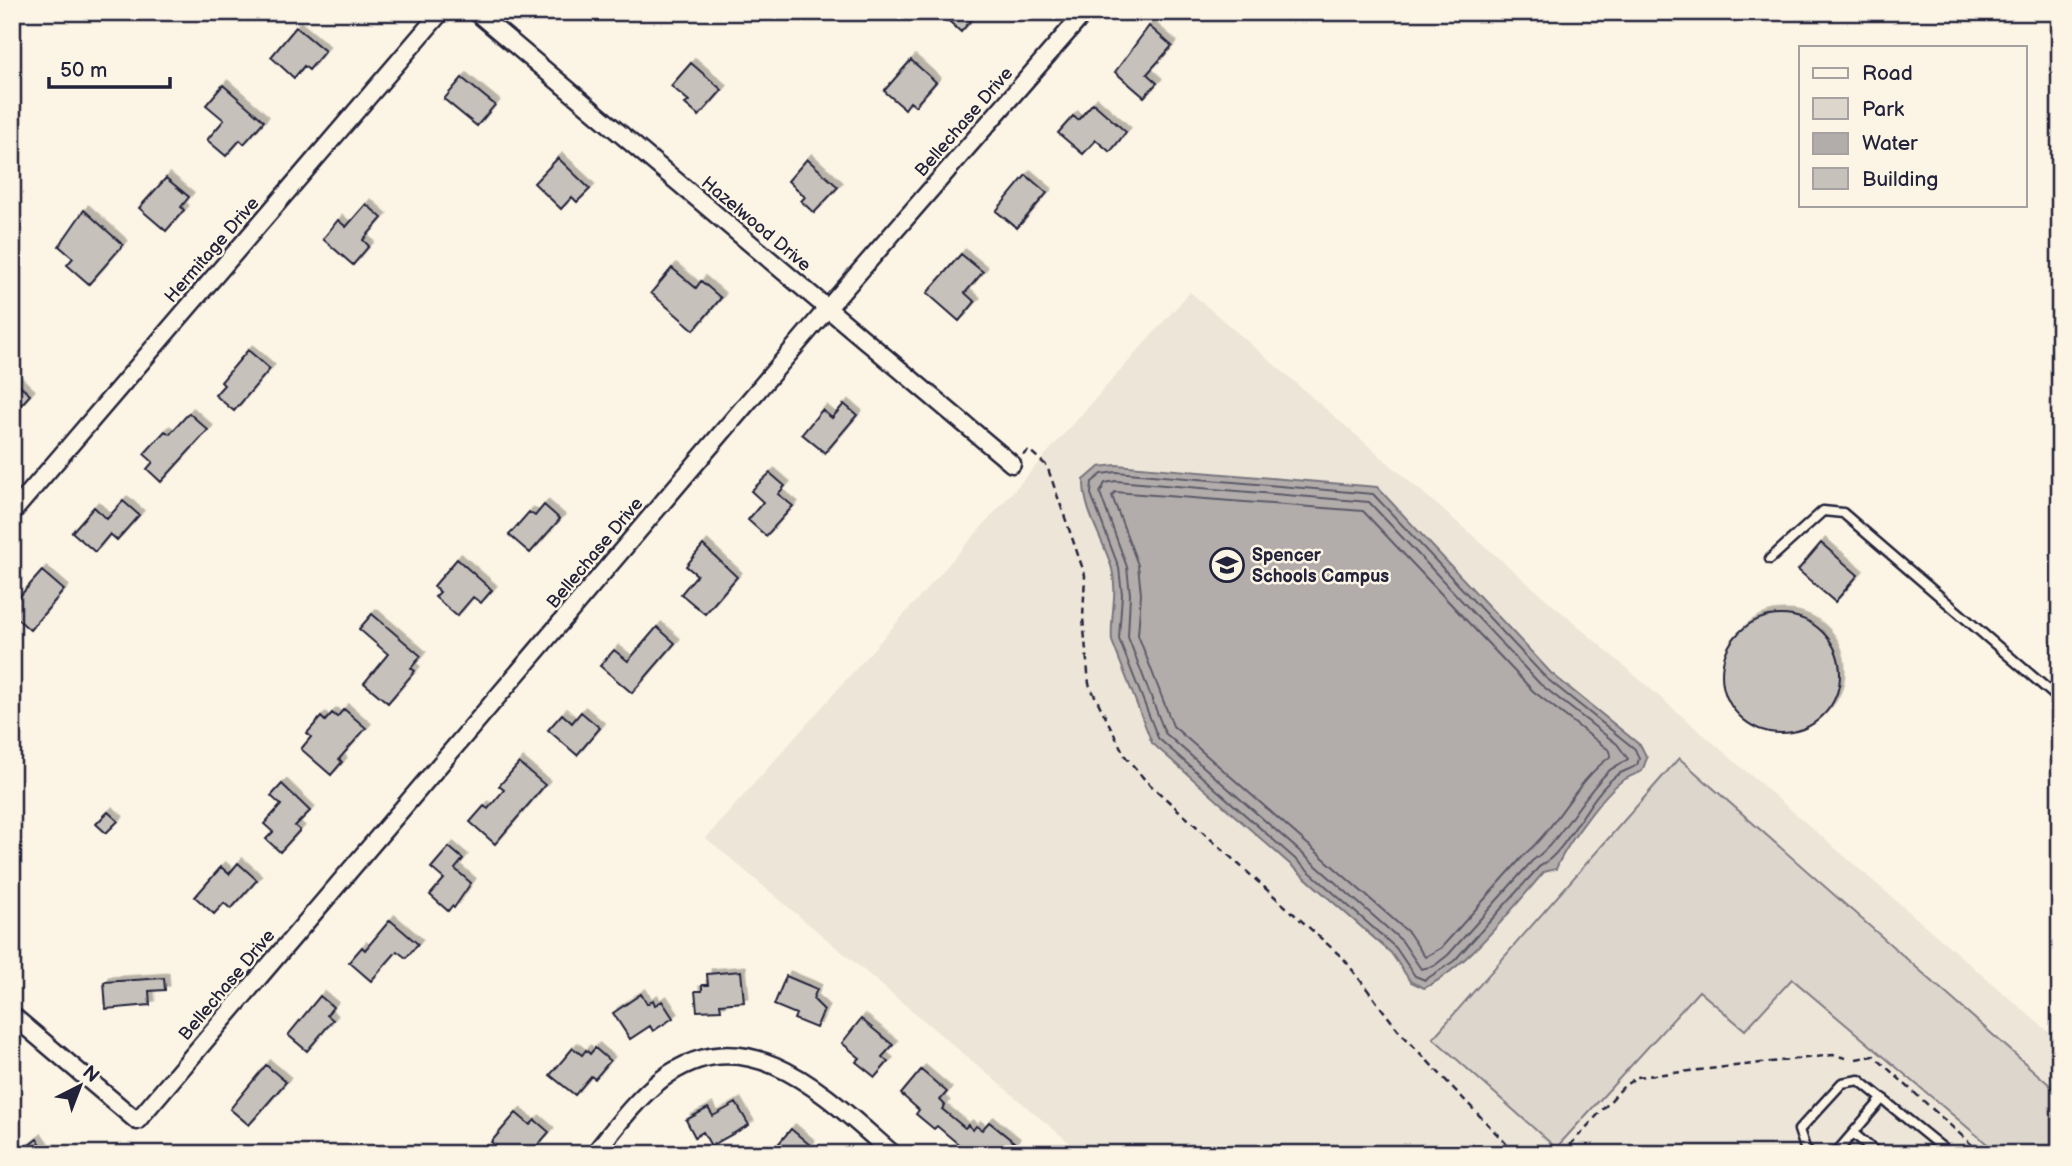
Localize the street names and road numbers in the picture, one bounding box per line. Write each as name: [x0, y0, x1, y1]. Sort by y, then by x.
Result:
street label: Bellechase Drive: [911, 63, 1017, 181]
street label: Hazelwood Drive: [697, 172, 815, 276]
street label: Hermitage Drive: [160, 193, 264, 307]
street label: Bellechase Drive: [543, 493, 648, 613]
street label: Bellechase Drive: [175, 925, 280, 1045]

